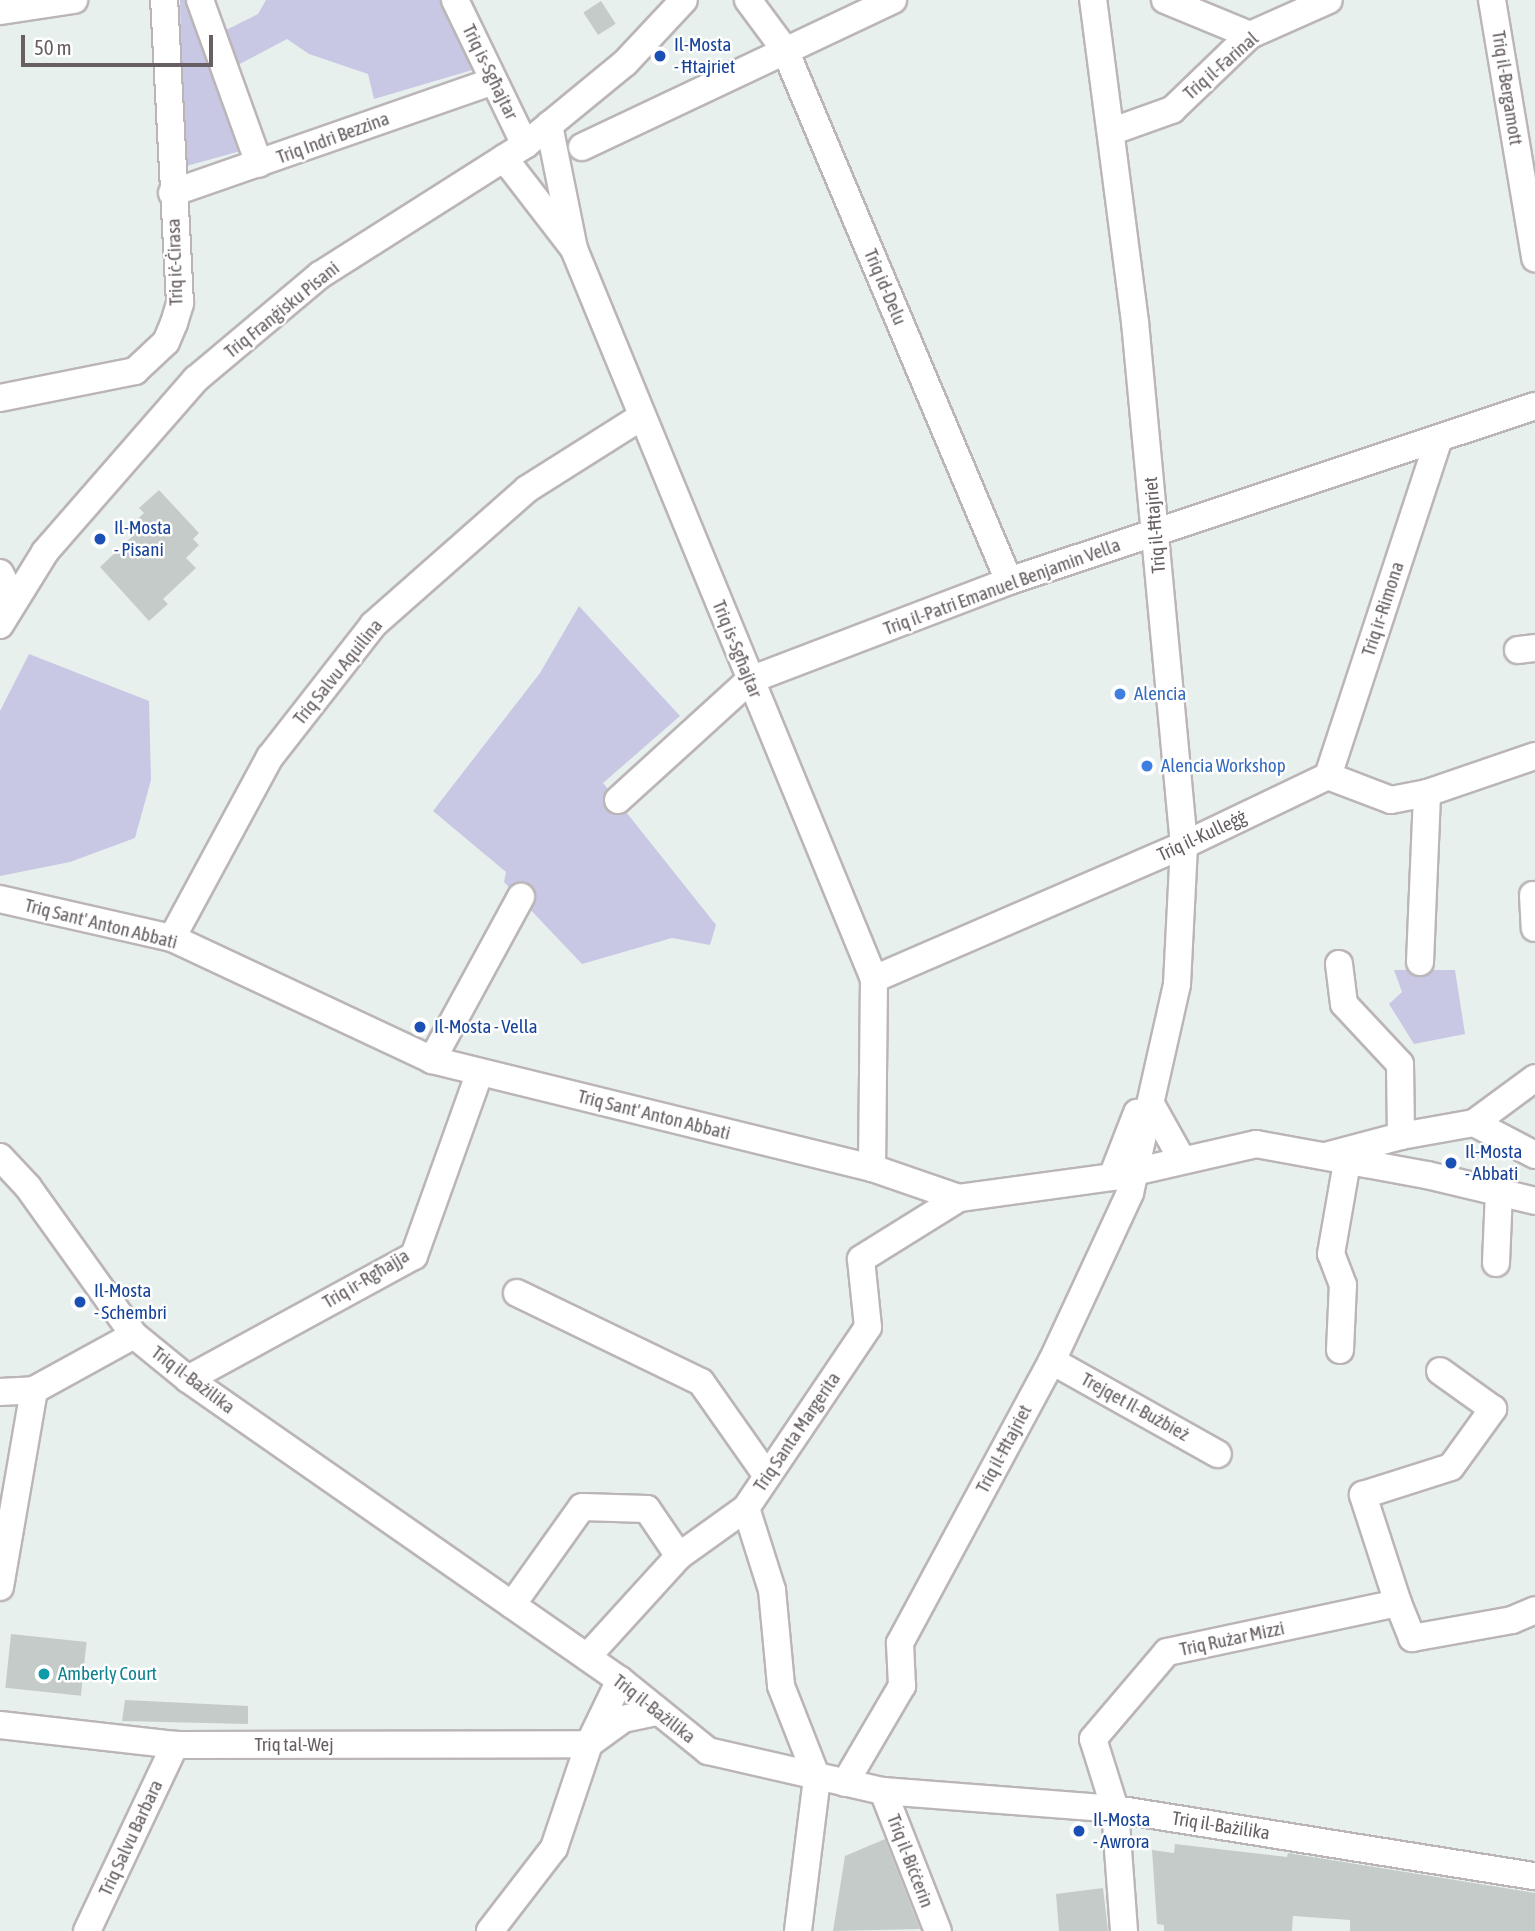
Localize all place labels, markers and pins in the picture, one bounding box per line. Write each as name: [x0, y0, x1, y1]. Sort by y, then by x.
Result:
place label: Il-Mosta - Ħtajriet: [674, 34, 735, 78]
marker: Il-Mosta - Ħtajriet: [652, 48, 668, 64]
place label: Il-Mosta - Pisani: [114, 517, 171, 561]
marker: Il-Mosta - Pisani: [92, 531, 108, 547]
place label: Alencia: [1134, 683, 1186, 705]
marker: Alencia: [1112, 686, 1128, 702]
place label: Alencia Workshop: [1161, 755, 1286, 777]
marker: Alencia Workshop: [1139, 758, 1155, 774]
place label: Il-Mosta - Vella: [434, 1016, 538, 1038]
marker: Il-Mosta - Vella: [412, 1019, 428, 1035]
place label: Il-Mosta - Abbati: [1465, 1141, 1522, 1185]
marker: Il-Mosta - Abbati: [1443, 1155, 1459, 1171]
place label: Il-Mosta - Schembri: [94, 1280, 167, 1324]
marker: Il-Mosta - Schembri: [72, 1294, 88, 1310]
place label: Amberly Court: [58, 1663, 157, 1685]
marker: Amberly Court: [36, 1666, 52, 1682]
place label: Il-Mosta - Awrora: [1093, 1809, 1150, 1853]
marker: Il-Mosta - Awrora: [1071, 1823, 1087, 1839]

